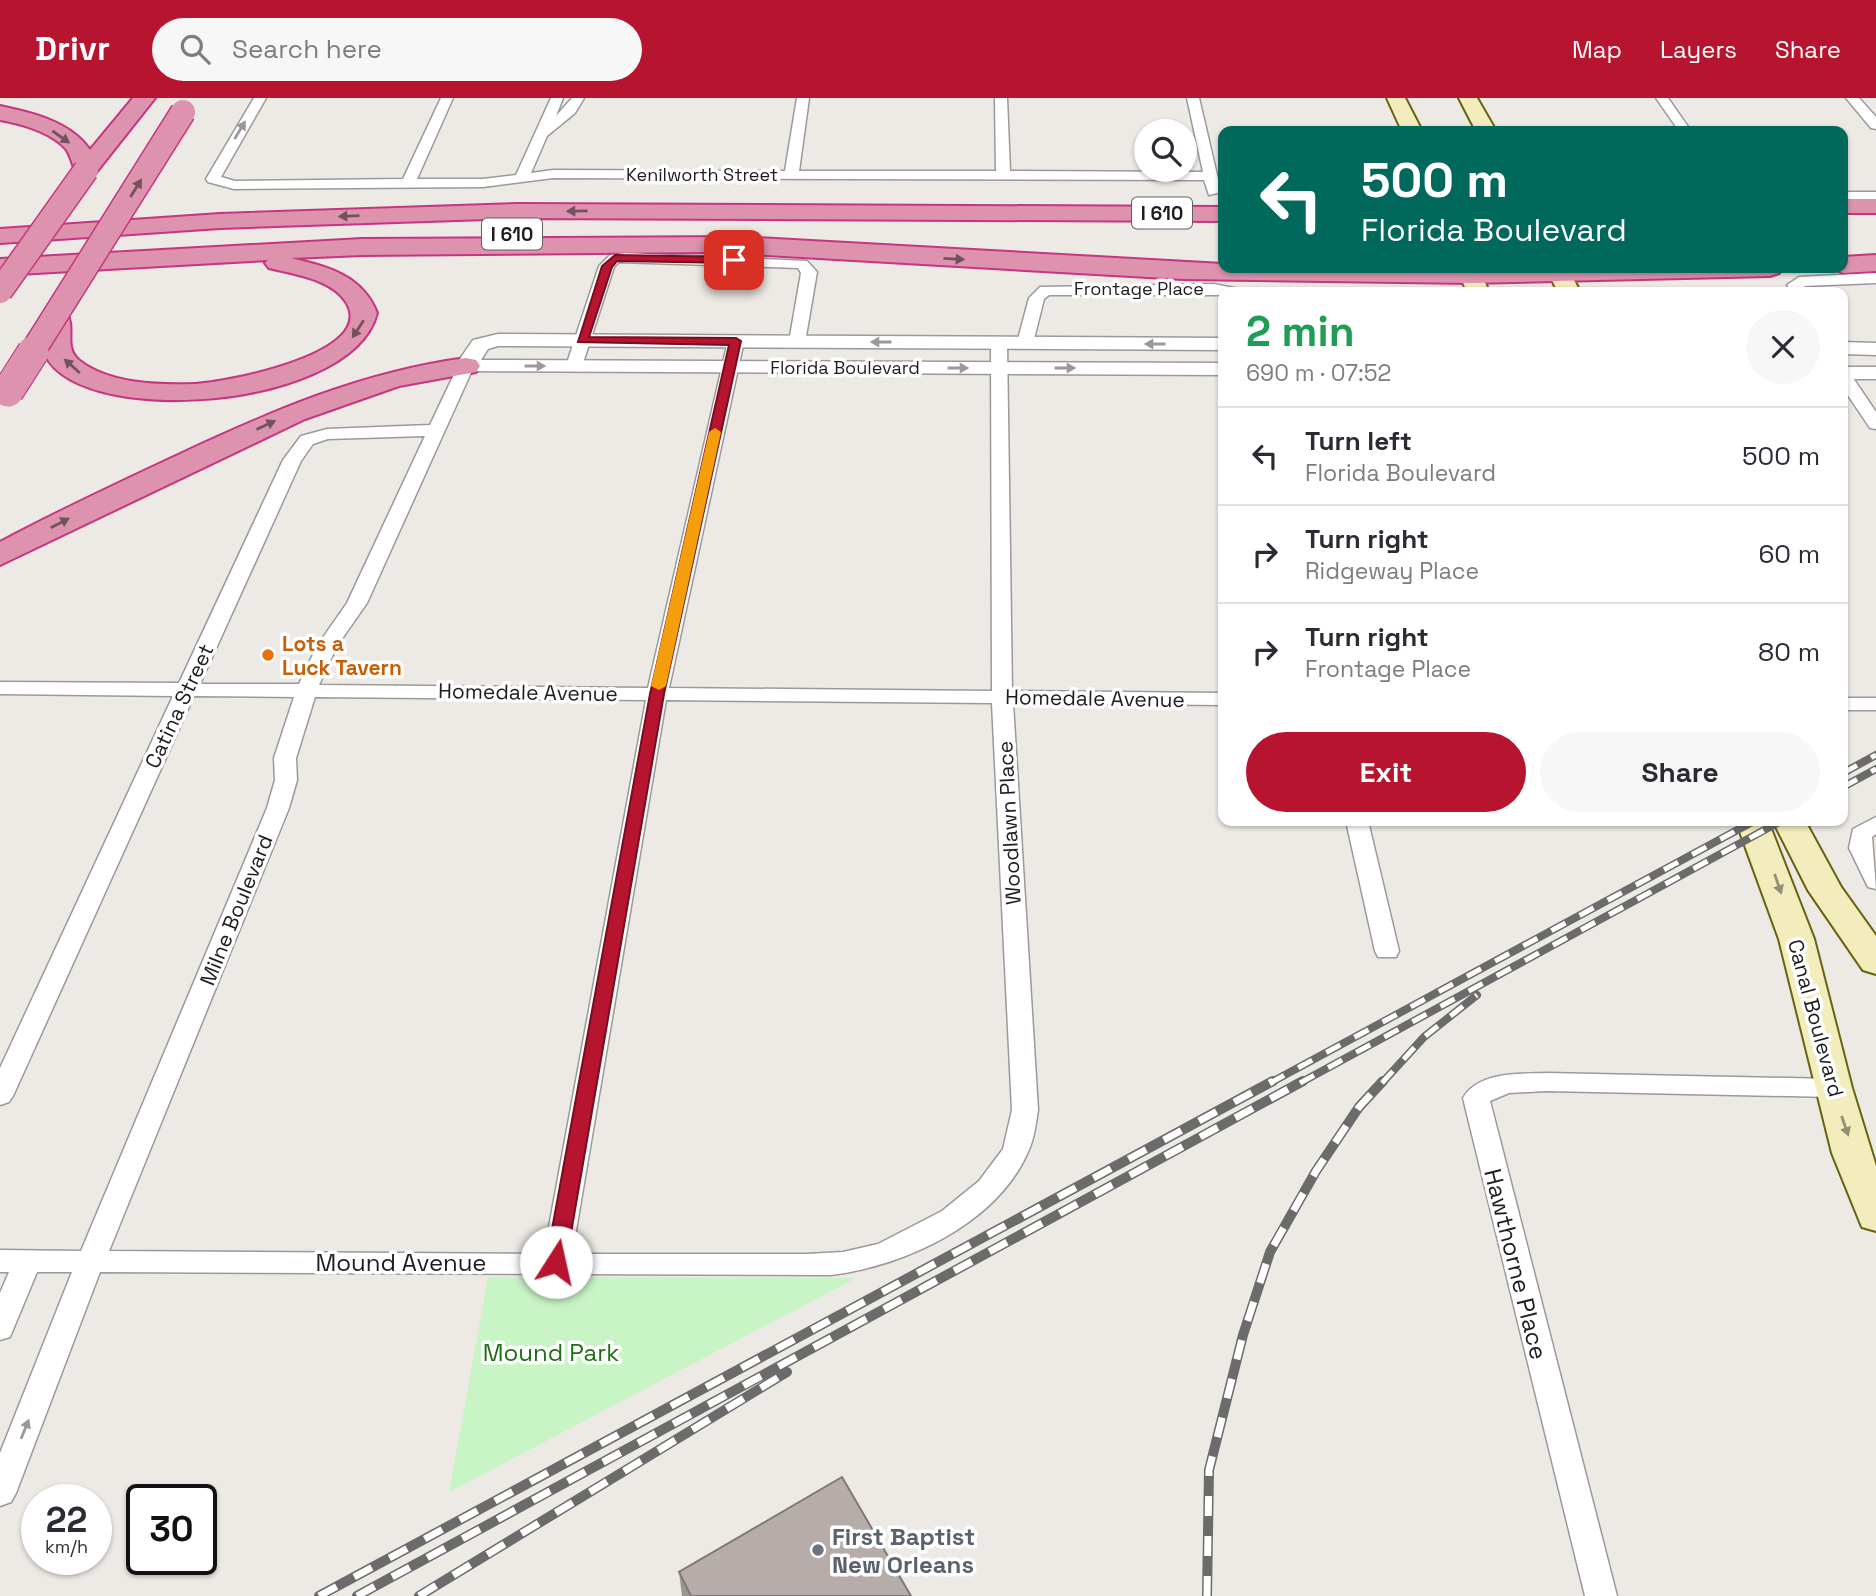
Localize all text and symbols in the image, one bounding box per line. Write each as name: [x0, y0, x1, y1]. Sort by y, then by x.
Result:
search box: [152, 18, 642, 81]
text: Drivr: [35, 28, 110, 70]
icon: search: [176, 30, 214, 68]
text: Search here: [232, 32, 382, 66]
text: Map: [1572, 34, 1622, 65]
text: Layers: [1660, 34, 1737, 65]
text: Share: [1775, 34, 1841, 65]
map controls: [1134, 119, 1197, 182]
button: search: [1134, 119, 1197, 182]
one-way arrow: [234, 121, 246, 140]
one-way arrow: [52, 130, 70, 144]
text: 500 m: [1361, 149, 1508, 211]
icon: left: [1246, 154, 1337, 245]
street label: Kenilworth Street: [626, 163, 778, 186]
one-way arrow: [129, 179, 142, 198]
road number: I 610: [1132, 197, 1192, 228]
one-way arrow: [565, 205, 587, 217]
one-way arrow: [338, 210, 360, 221]
text: Florida Boulevard: [1361, 210, 1627, 250]
road number: I 610: [482, 218, 542, 250]
pin: [704, 230, 764, 290]
icon: arrive: [715, 241, 753, 279]
one-way arrow: [943, 254, 965, 265]
street label: Frontage Place: [1074, 277, 1204, 300]
text: 2 min: [1246, 305, 1355, 358]
button: close: [1746, 310, 1820, 384]
one-way arrow: [351, 319, 364, 339]
one-way arrow: [870, 336, 892, 348]
one-way arrow: [1144, 338, 1166, 350]
street label: Florida Boulevard: [770, 356, 920, 379]
one-way arrow: [63, 358, 81, 374]
text: 690 m · 07:52: [1246, 358, 1391, 388]
one-way arrow: [524, 360, 546, 372]
one-way arrow: [947, 362, 969, 374]
one-way arrow: [1054, 362, 1076, 374]
one-way arrow: [256, 419, 276, 431]
text: Turn left: [1305, 424, 1412, 458]
icon: left: [1246, 437, 1284, 475]
text: 500 m: [1742, 439, 1820, 473]
text: Florida Boulevard: [1305, 458, 1496, 488]
one-way arrow: [50, 517, 70, 528]
text: Turn right: [1305, 522, 1429, 556]
icon: right: [1246, 535, 1284, 573]
text: 60 m: [1758, 537, 1820, 571]
text: Ridgeway Place: [1305, 556, 1479, 586]
text: Turn right: [1305, 620, 1429, 654]
place label: Lots a Luck Tavern: [282, 630, 402, 681]
icon: right: [1246, 633, 1284, 671]
text: 80 m: [1758, 635, 1820, 669]
street label: Catina Street: [138, 639, 220, 773]
marker: Lots a Luck Tavern: [260, 647, 276, 663]
text: Frontage Place: [1305, 654, 1471, 684]
street label: Homedale Avenue: [438, 677, 618, 707]
street label: Homedale Avenue: [1005, 683, 1185, 713]
button: Exit: [1246, 732, 1526, 812]
button: Share: [1540, 732, 1820, 812]
street label: Woodlawn Place: [991, 740, 1027, 906]
street label: Milne Boulevard: [193, 831, 279, 989]
one-way arrow: [1773, 873, 1784, 894]
street label: Canal Boulevard: [1782, 936, 1850, 1100]
one-way arrow: [1840, 1116, 1851, 1137]
street label: Hawthorne Place: [1477, 1165, 1555, 1363]
position arrow: [519, 1225, 593, 1299]
street label: Mound Avenue: [315, 1247, 487, 1278]
park label: Mound Park: [483, 1337, 619, 1368]
one-way arrow: [20, 1419, 31, 1440]
speed limit sign: 30: [126, 1484, 217, 1575]
text: 22: [46, 1498, 87, 1542]
place label: First Baptist New Orleans: [832, 1521, 975, 1580]
text: km/h: [45, 1535, 88, 1558]
marker: First Baptist New Orleans: [810, 1542, 826, 1558]

